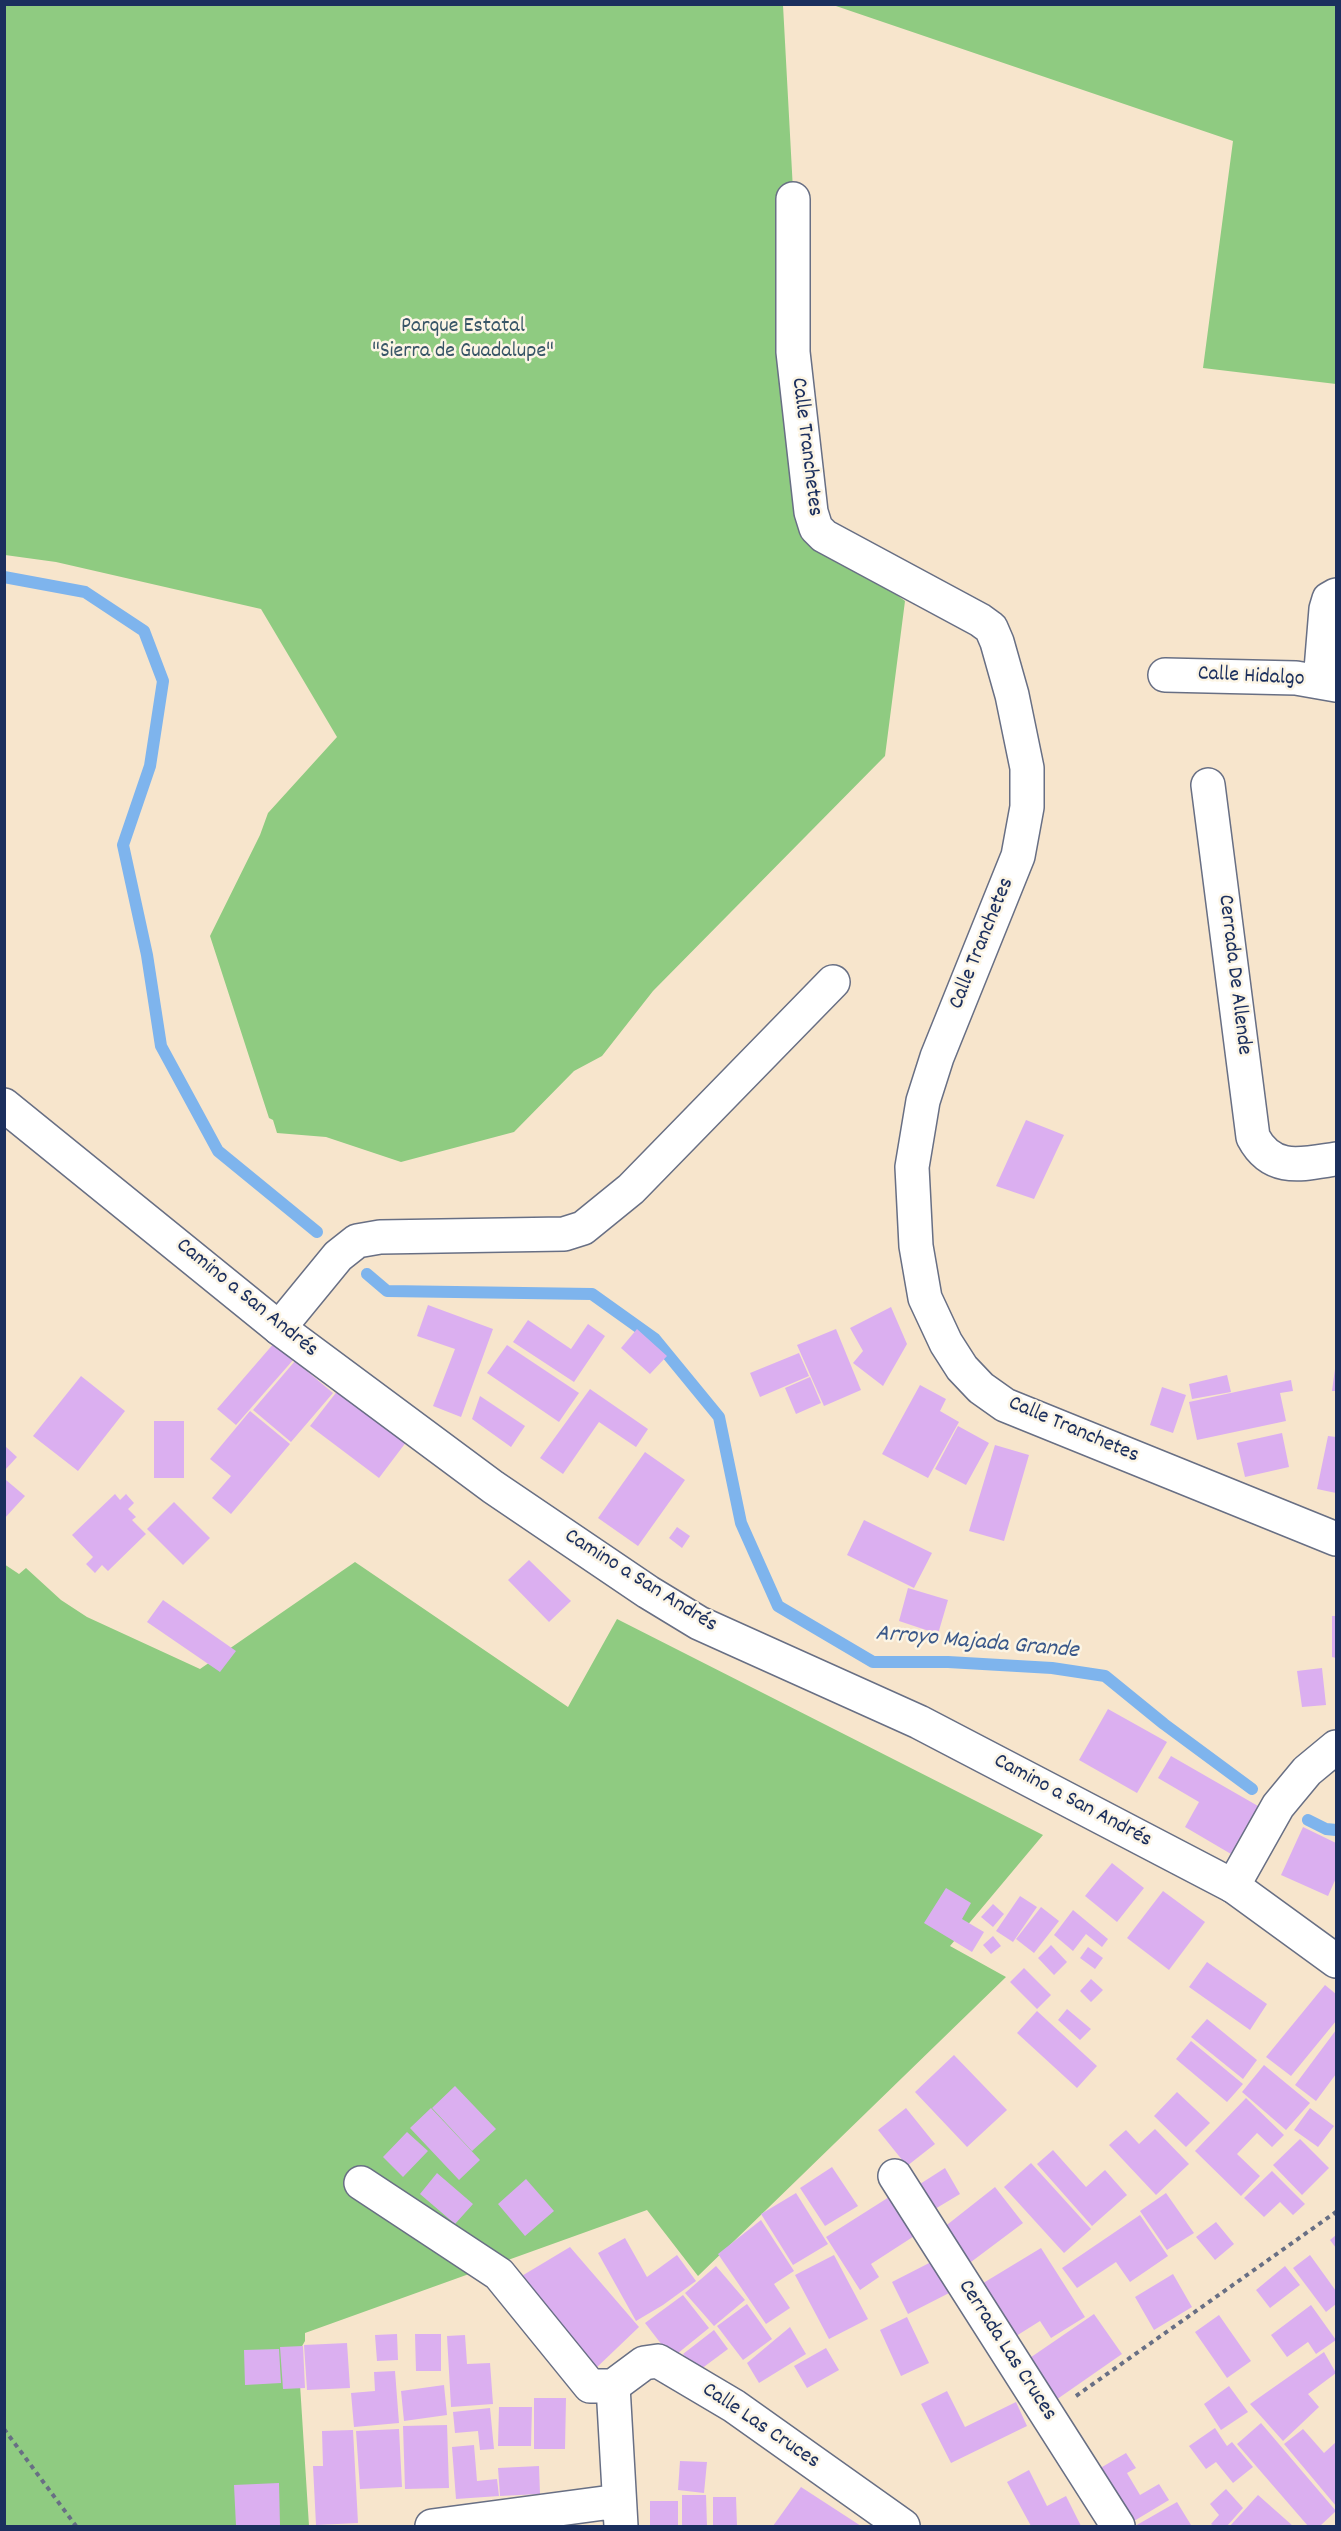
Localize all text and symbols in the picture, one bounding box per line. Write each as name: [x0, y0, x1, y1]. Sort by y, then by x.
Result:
park label: Parque Estatal "Sierra de Guadalupe": [372, 315, 554, 366]
street label: Calle Tranchetes: [783, 376, 827, 518]
street label: Calle Hidalgo: [1197, 662, 1305, 694]
street label: Calle Tranchetes: [945, 874, 1021, 1014]
street label: Cerrada De Allende: [1210, 893, 1256, 1057]
street label: Camino a San Andrés: [170, 1234, 322, 1364]
street label: Calle Tranchetes: [1004, 1392, 1142, 1470]
street label: Camino a San Andrés: [559, 1524, 721, 1640]
water label: Arroyo Majada Grande: [874, 1621, 1080, 1667]
street label: Camino a San Andrés: [988, 1749, 1156, 1855]
street label: Cerrada Las Cruces: [951, 2276, 1061, 2426]
street label: Calle Las Cruces: [696, 2378, 824, 2476]

